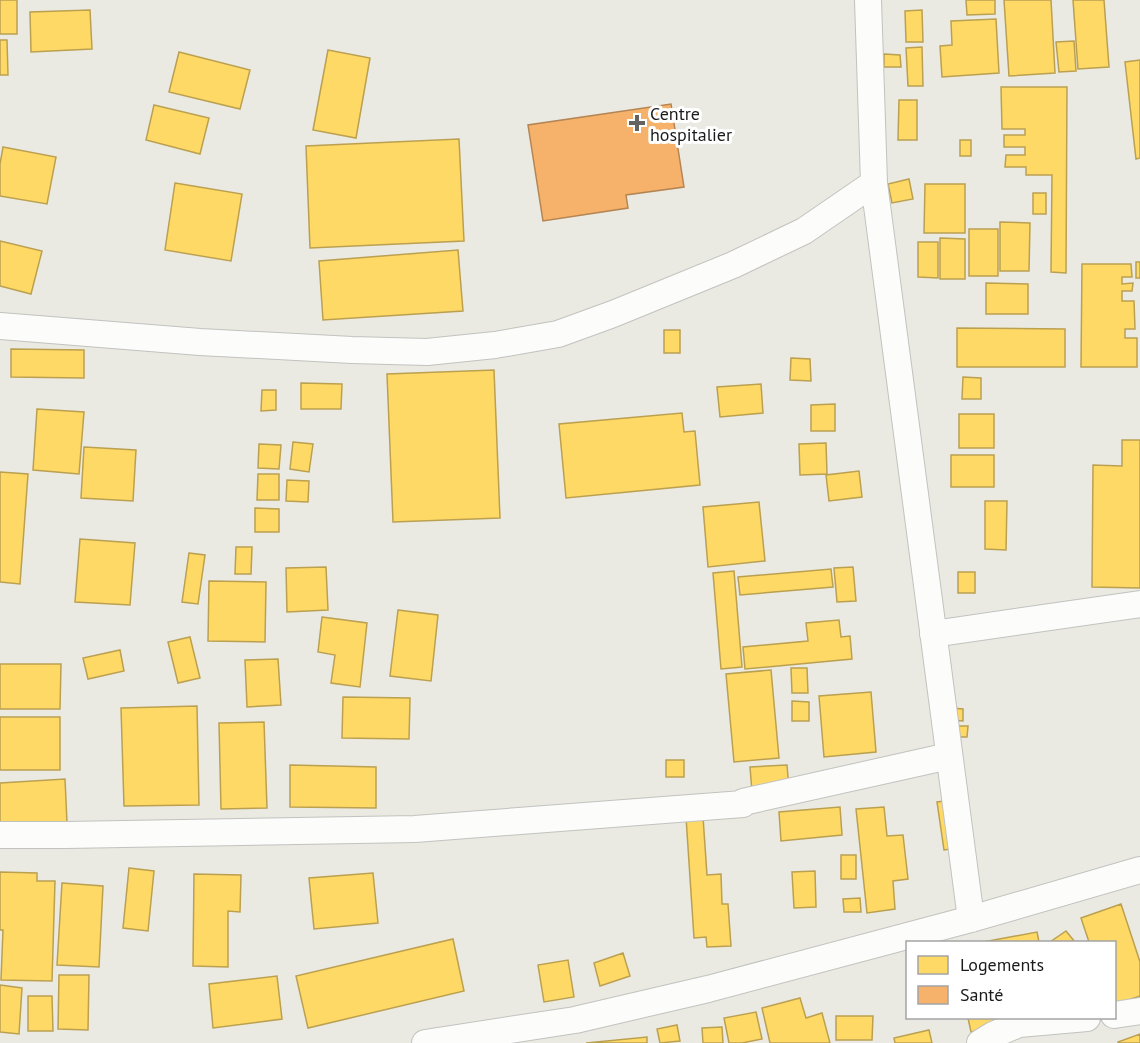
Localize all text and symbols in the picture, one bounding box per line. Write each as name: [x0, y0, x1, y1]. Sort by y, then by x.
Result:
place label: Centre hospitalier: [650, 102, 732, 146]
marker: Centre hospitalier: [628, 114, 646, 132]
legend: [906, 941, 1116, 1019]
text: Logements: [960, 953, 1044, 976]
text: Santé: [960, 983, 1003, 1006]

